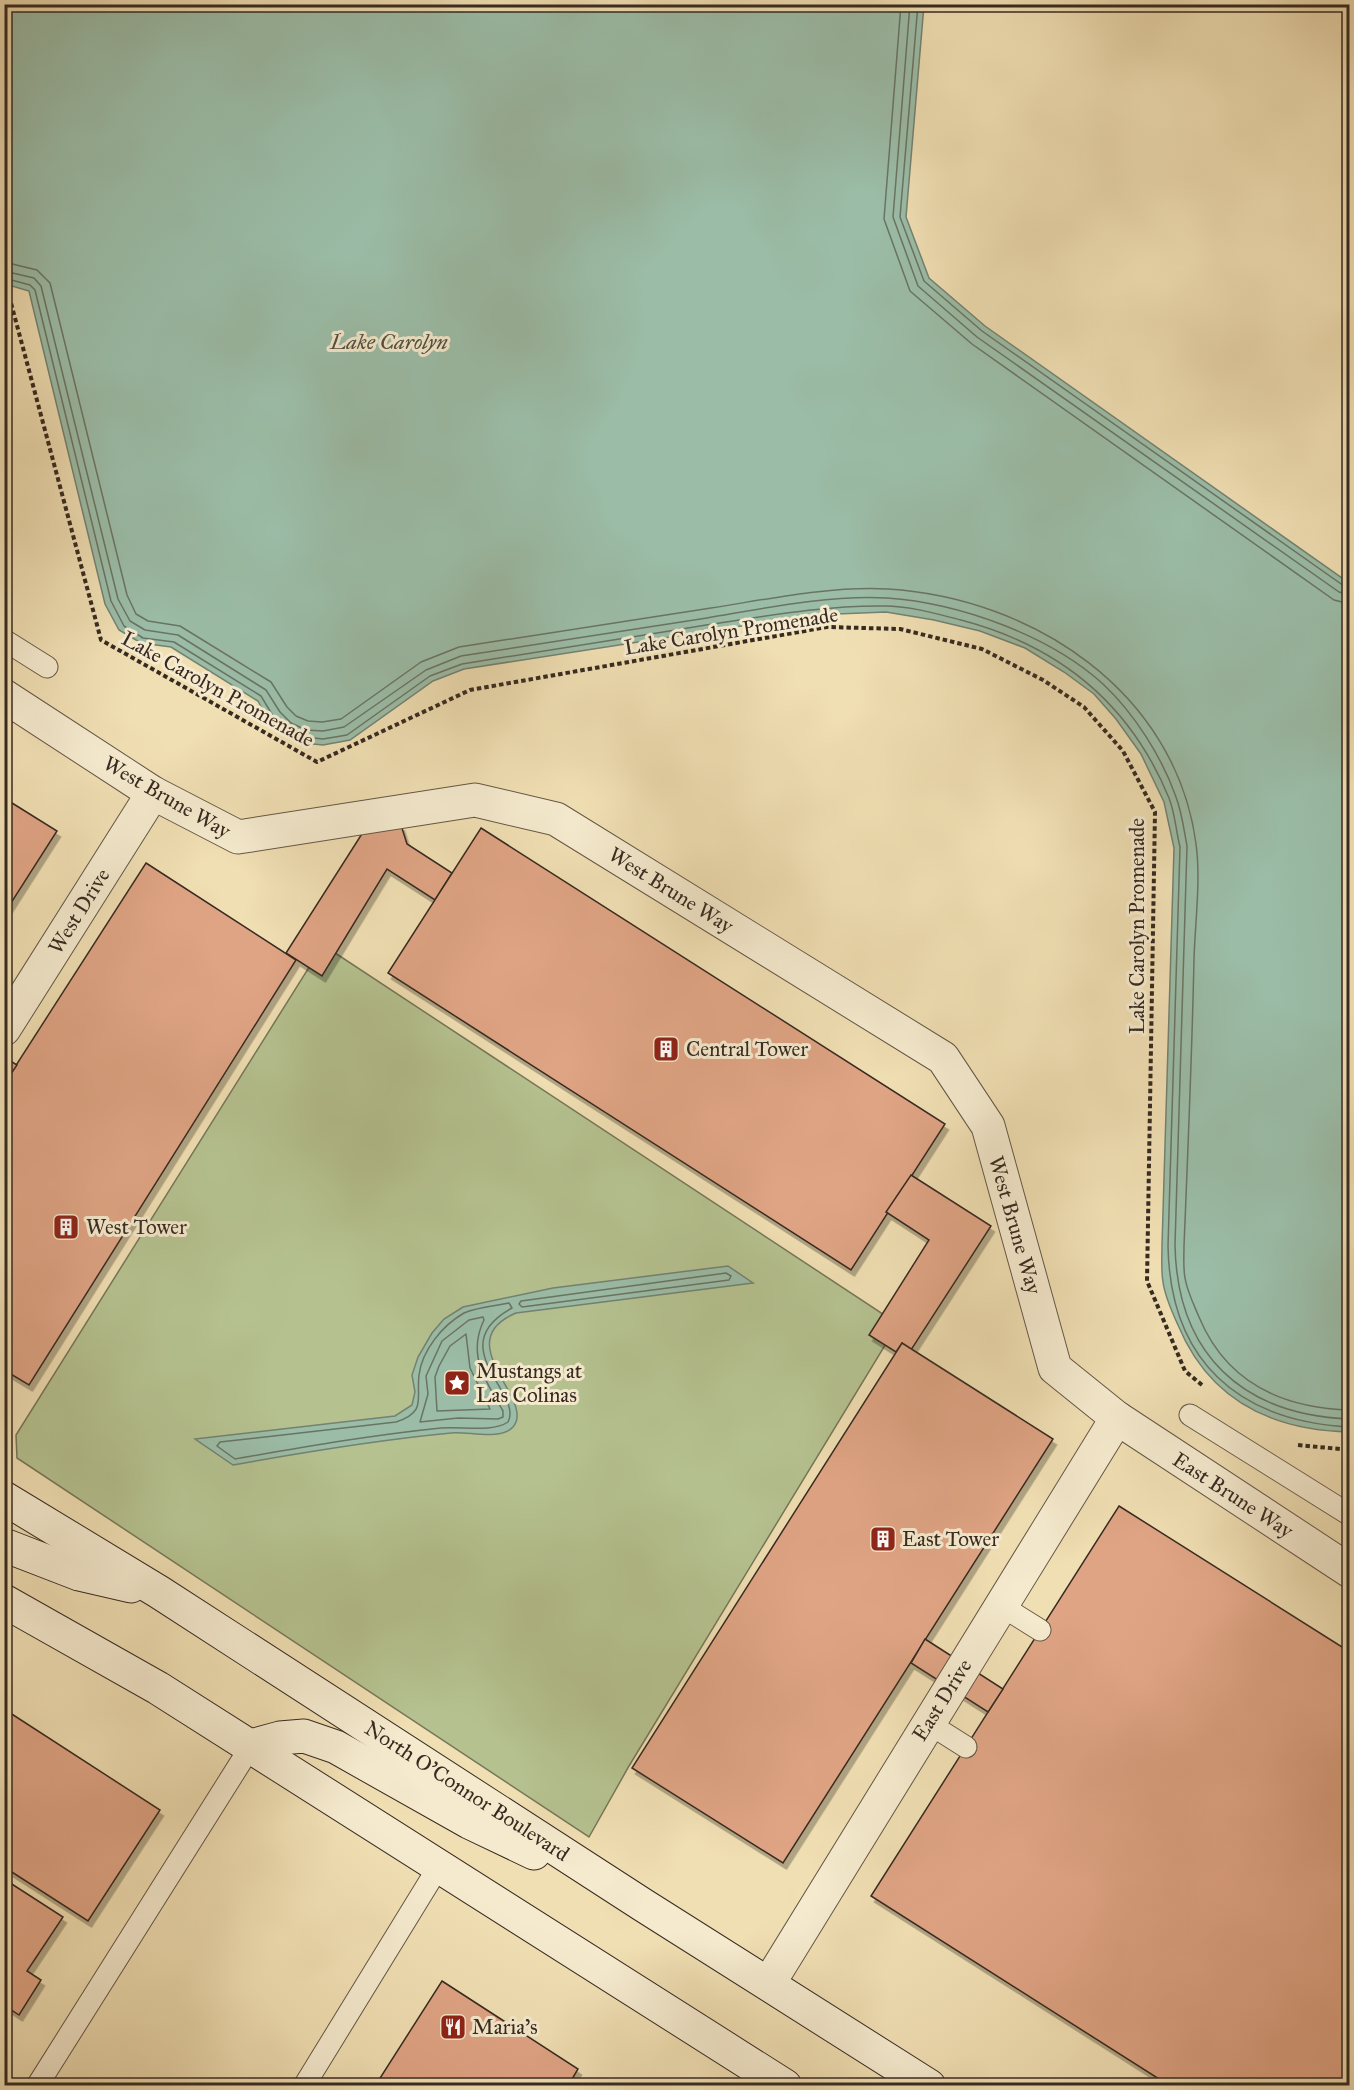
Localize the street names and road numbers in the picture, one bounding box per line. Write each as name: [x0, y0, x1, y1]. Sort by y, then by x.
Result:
street label: Lake Carolyn Promenade: [622, 601, 840, 661]
street label: Lake Carolyn Promenade: [117, 625, 319, 753]
street label: West Brune Way: [99, 750, 236, 844]
street label: Lake Carolyn Promenade: [1124, 818, 1150, 1034]
street label: West Brune Way: [604, 841, 739, 939]
street label: West Drive: [43, 863, 116, 959]
street label: West Brune Way: [983, 1153, 1047, 1298]
street label: East Brune Way: [1168, 1446, 1299, 1544]
street label: East Drive: [907, 1654, 978, 1746]
street label: North O'Connor Boulevard: [360, 1715, 575, 1867]

